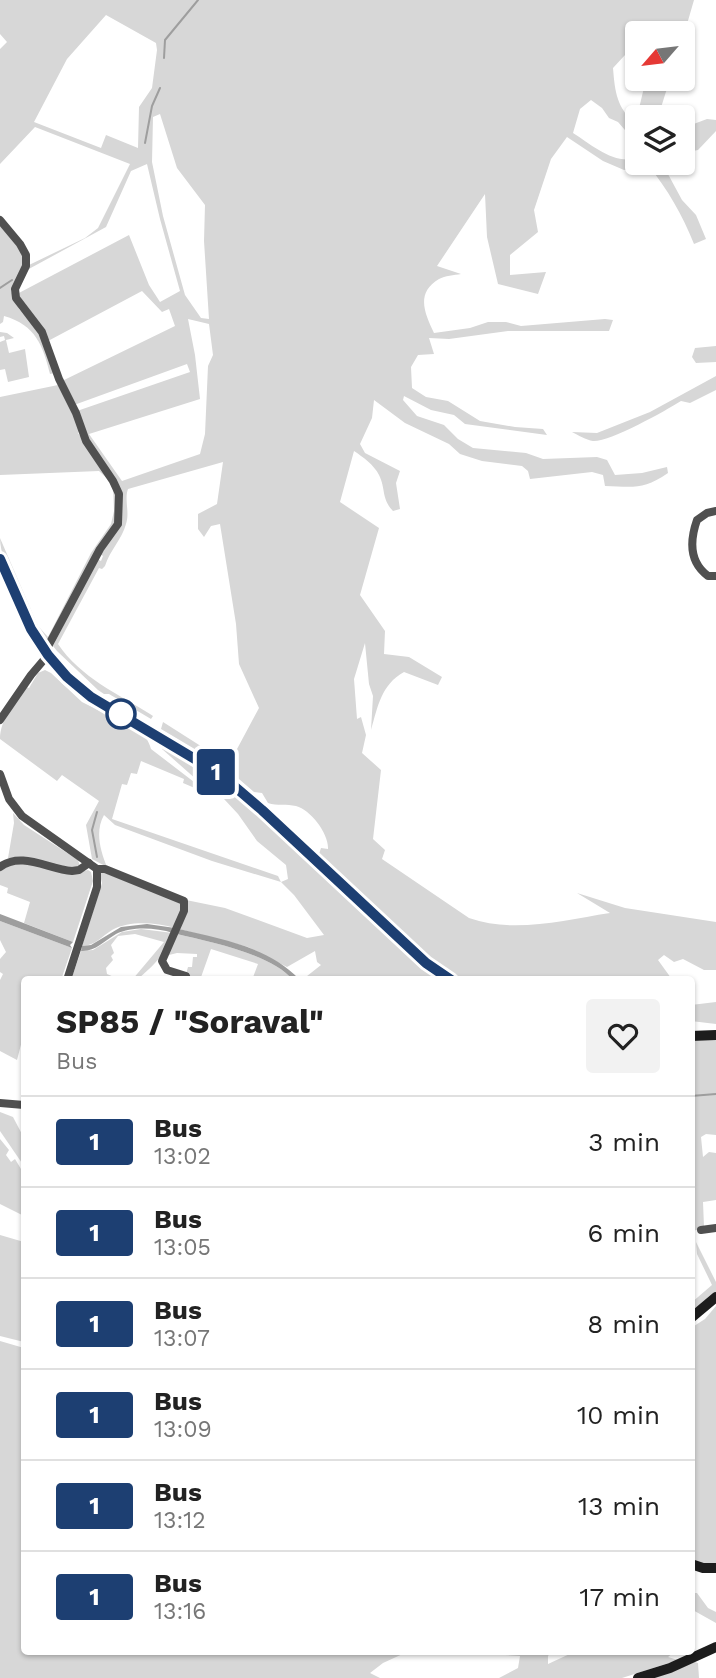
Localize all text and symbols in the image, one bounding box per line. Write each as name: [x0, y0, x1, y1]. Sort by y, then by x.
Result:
north arrow: [625, 21, 695, 91]
map controls: [625, 21, 695, 175]
button: layers: [625, 105, 695, 175]
unlabelled marker: [106, 699, 136, 729]
line badge: 1: [193, 749, 239, 795]
text: 1: [211, 758, 221, 786]
button: heart: [586, 999, 660, 1073]
text: SP85 / "Soraval": [56, 1002, 324, 1041]
text: Bus: [56, 1048, 97, 1075]
text: Bus: [154, 1113, 202, 1143]
text: 3 min: [588, 1127, 660, 1157]
text: 1: [89, 1128, 100, 1156]
text: 13:02: [154, 1143, 211, 1170]
text: Bus: [154, 1204, 202, 1234]
text: 6 min: [588, 1218, 660, 1248]
text: 1: [89, 1219, 100, 1247]
text: 13:05: [154, 1234, 211, 1261]
text: Bus: [154, 1295, 202, 1325]
text: 8 min: [587, 1309, 660, 1339]
text: 1: [89, 1310, 100, 1338]
text: 13:07: [154, 1325, 210, 1352]
text: Bus: [154, 1386, 202, 1416]
text: 10 min: [577, 1400, 660, 1430]
text: 1: [89, 1401, 100, 1429]
text: 13:09: [154, 1416, 212, 1443]
text: Bus: [154, 1477, 202, 1507]
text: 13 min: [578, 1491, 660, 1521]
text: 1: [89, 1492, 100, 1520]
text: 13:12: [154, 1507, 206, 1534]
text: Bus: [154, 1568, 202, 1598]
text: 17 min: [579, 1582, 660, 1612]
text: 1: [89, 1583, 100, 1611]
text: 13:16: [154, 1598, 206, 1625]

